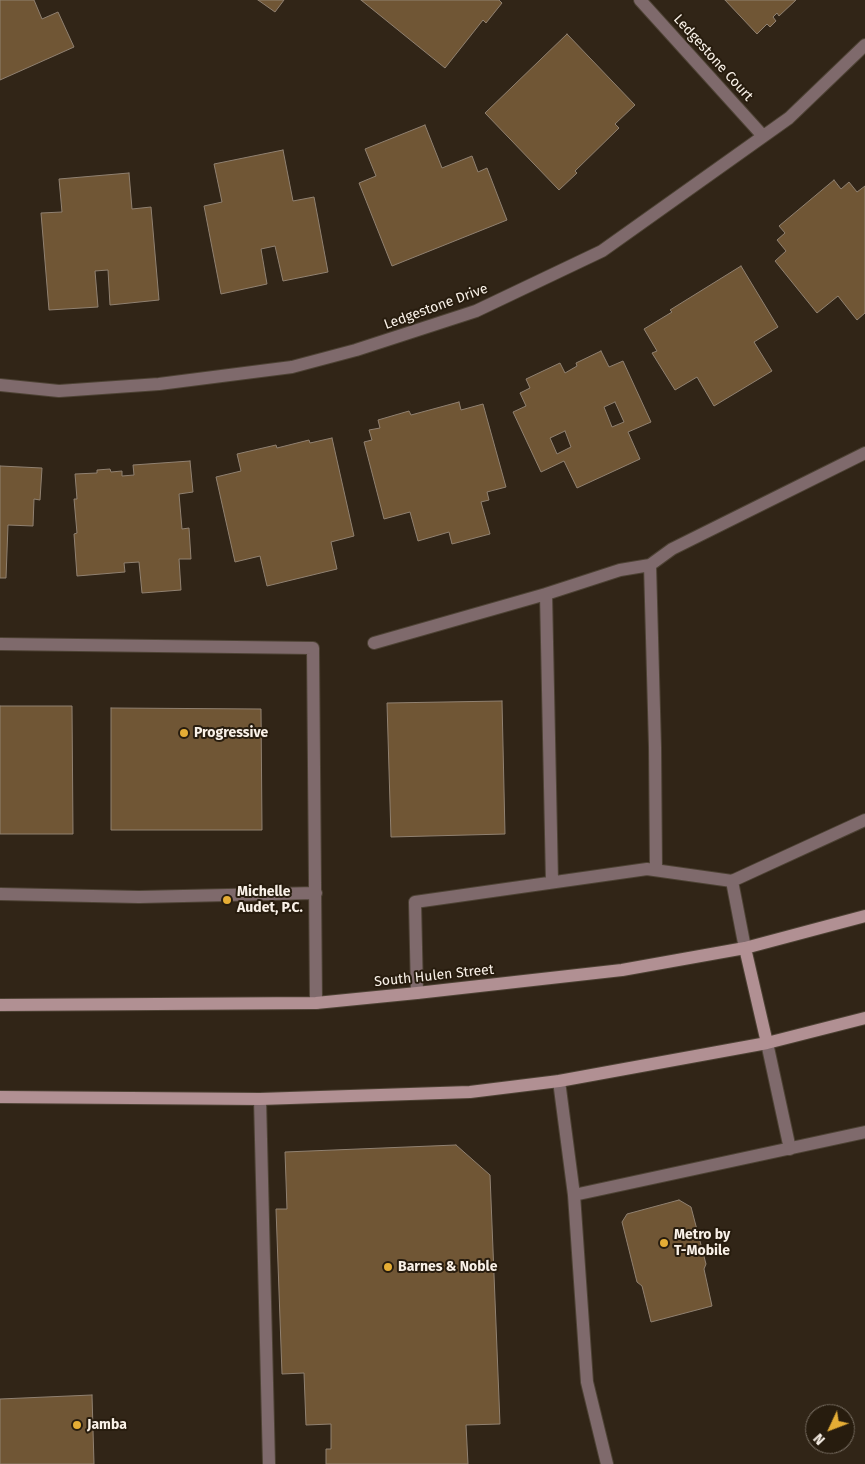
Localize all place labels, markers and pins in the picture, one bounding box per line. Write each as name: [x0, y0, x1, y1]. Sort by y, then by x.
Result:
place label: Progressive: [194, 725, 268, 741]
marker: Progressive: [178, 727, 190, 739]
place label: Michelle Audet, P.C.: [237, 884, 303, 916]
marker: Michelle Audet, P.C.: [221, 894, 233, 906]
place label: Metro by T-Mobile: [674, 1227, 730, 1260]
marker: Metro by T-Mobile: [658, 1237, 670, 1249]
place label: Barnes & Noble: [398, 1259, 497, 1275]
marker: Barnes & Noble: [382, 1261, 394, 1273]
place label: Jamba: [87, 1417, 127, 1433]
marker: Jamba: [71, 1419, 83, 1431]

